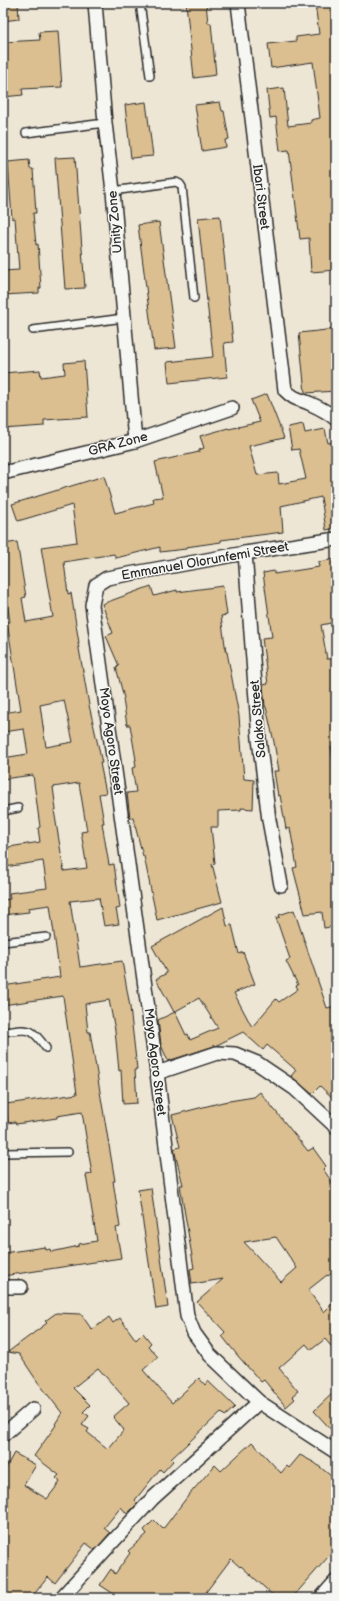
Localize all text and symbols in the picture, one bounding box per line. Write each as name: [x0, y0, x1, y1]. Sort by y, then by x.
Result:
street label: Ibari Street: [249, 164, 273, 230]
street label: Unity Zone: [104, 190, 126, 254]
street label: GRA Zone: [87, 428, 150, 460]
street label: Emmanuel Olorunfemi Street: [120, 538, 290, 584]
street label: Salako Street: [247, 680, 269, 758]
street label: Moyo Agoro Street: [96, 686, 126, 796]
street label: Moyo Agoro Street: [140, 1007, 170, 1117]

